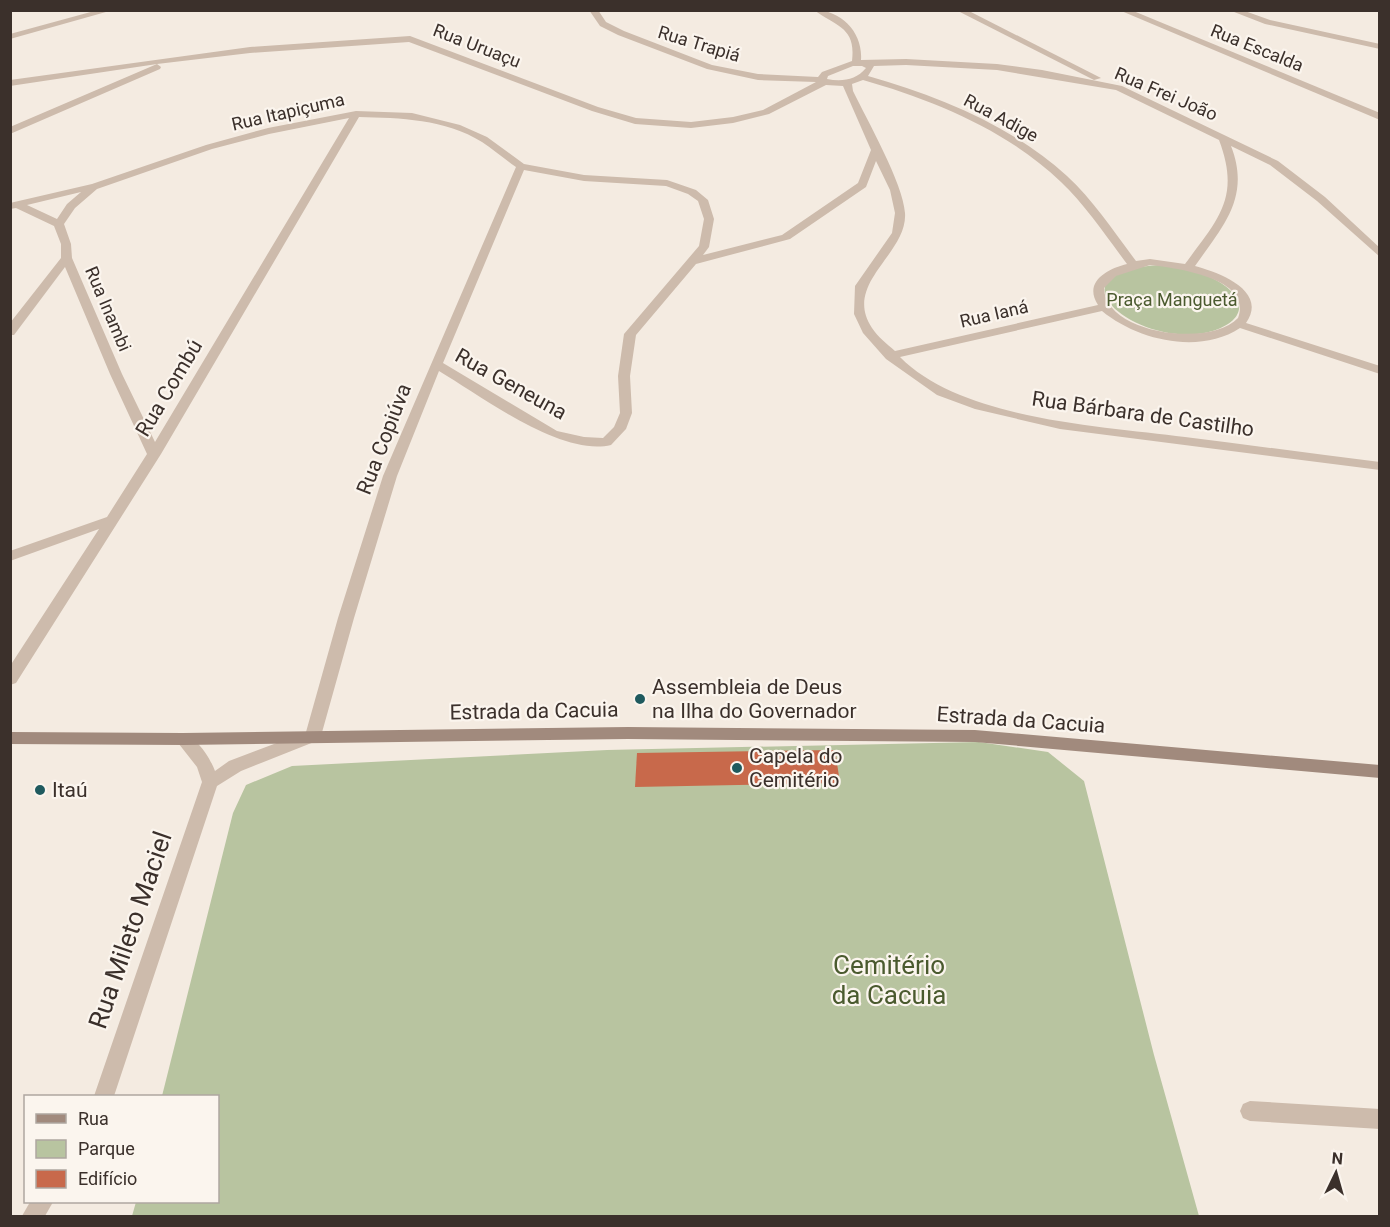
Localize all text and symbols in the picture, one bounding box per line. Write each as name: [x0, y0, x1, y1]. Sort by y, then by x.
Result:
street label: Rua Uruaçu: [430, 19, 524, 72]
street label: Rua Escalda: [1208, 19, 1307, 76]
street label: Rua Trapiá: [656, 21, 743, 66]
street label: Rua Frei João: [1112, 62, 1221, 125]
street label: Rua Itapiçuma: [229, 88, 346, 135]
street label: Rua Adige: [960, 89, 1042, 146]
street label: Rua Inambi: [81, 263, 136, 354]
park label: Praça Manguetá: [1106, 289, 1238, 310]
street label: Rua Ianá: [958, 295, 1030, 332]
street label: Rua Combú: [131, 335, 207, 441]
street label: Rua Geneuna: [451, 343, 571, 425]
street label: Rua Copiúva: [352, 380, 416, 498]
street label: Rua Bárbara de Castilho: [1030, 387, 1256, 441]
place label: Assembleia de Deus na Ilha do Governador: [652, 675, 857, 723]
marker: Assembleia de Deus na Ilha do Governador: [633, 692, 647, 706]
street label: Estrada da Cacuia: [449, 698, 619, 724]
street label: Estrada da Cacuia: [936, 702, 1106, 738]
place label: Capela do Cemitério: [749, 744, 843, 792]
marker: Capela do Cemitério: [730, 761, 744, 775]
place label: Itaú: [52, 778, 88, 802]
marker: Itaú: [33, 783, 47, 797]
street label: Rua Mileto Maciel: [82, 827, 178, 1033]
park label: Cemitério da Cacuia: [832, 950, 946, 1010]
legend: [24, 1095, 219, 1203]
text: Rua: [78, 1108, 109, 1129]
text: Parque: [78, 1138, 135, 1159]
north arrow: [1306, 1143, 1366, 1203]
text: N: [1331, 1149, 1344, 1169]
text: Edifício: [78, 1168, 137, 1189]

